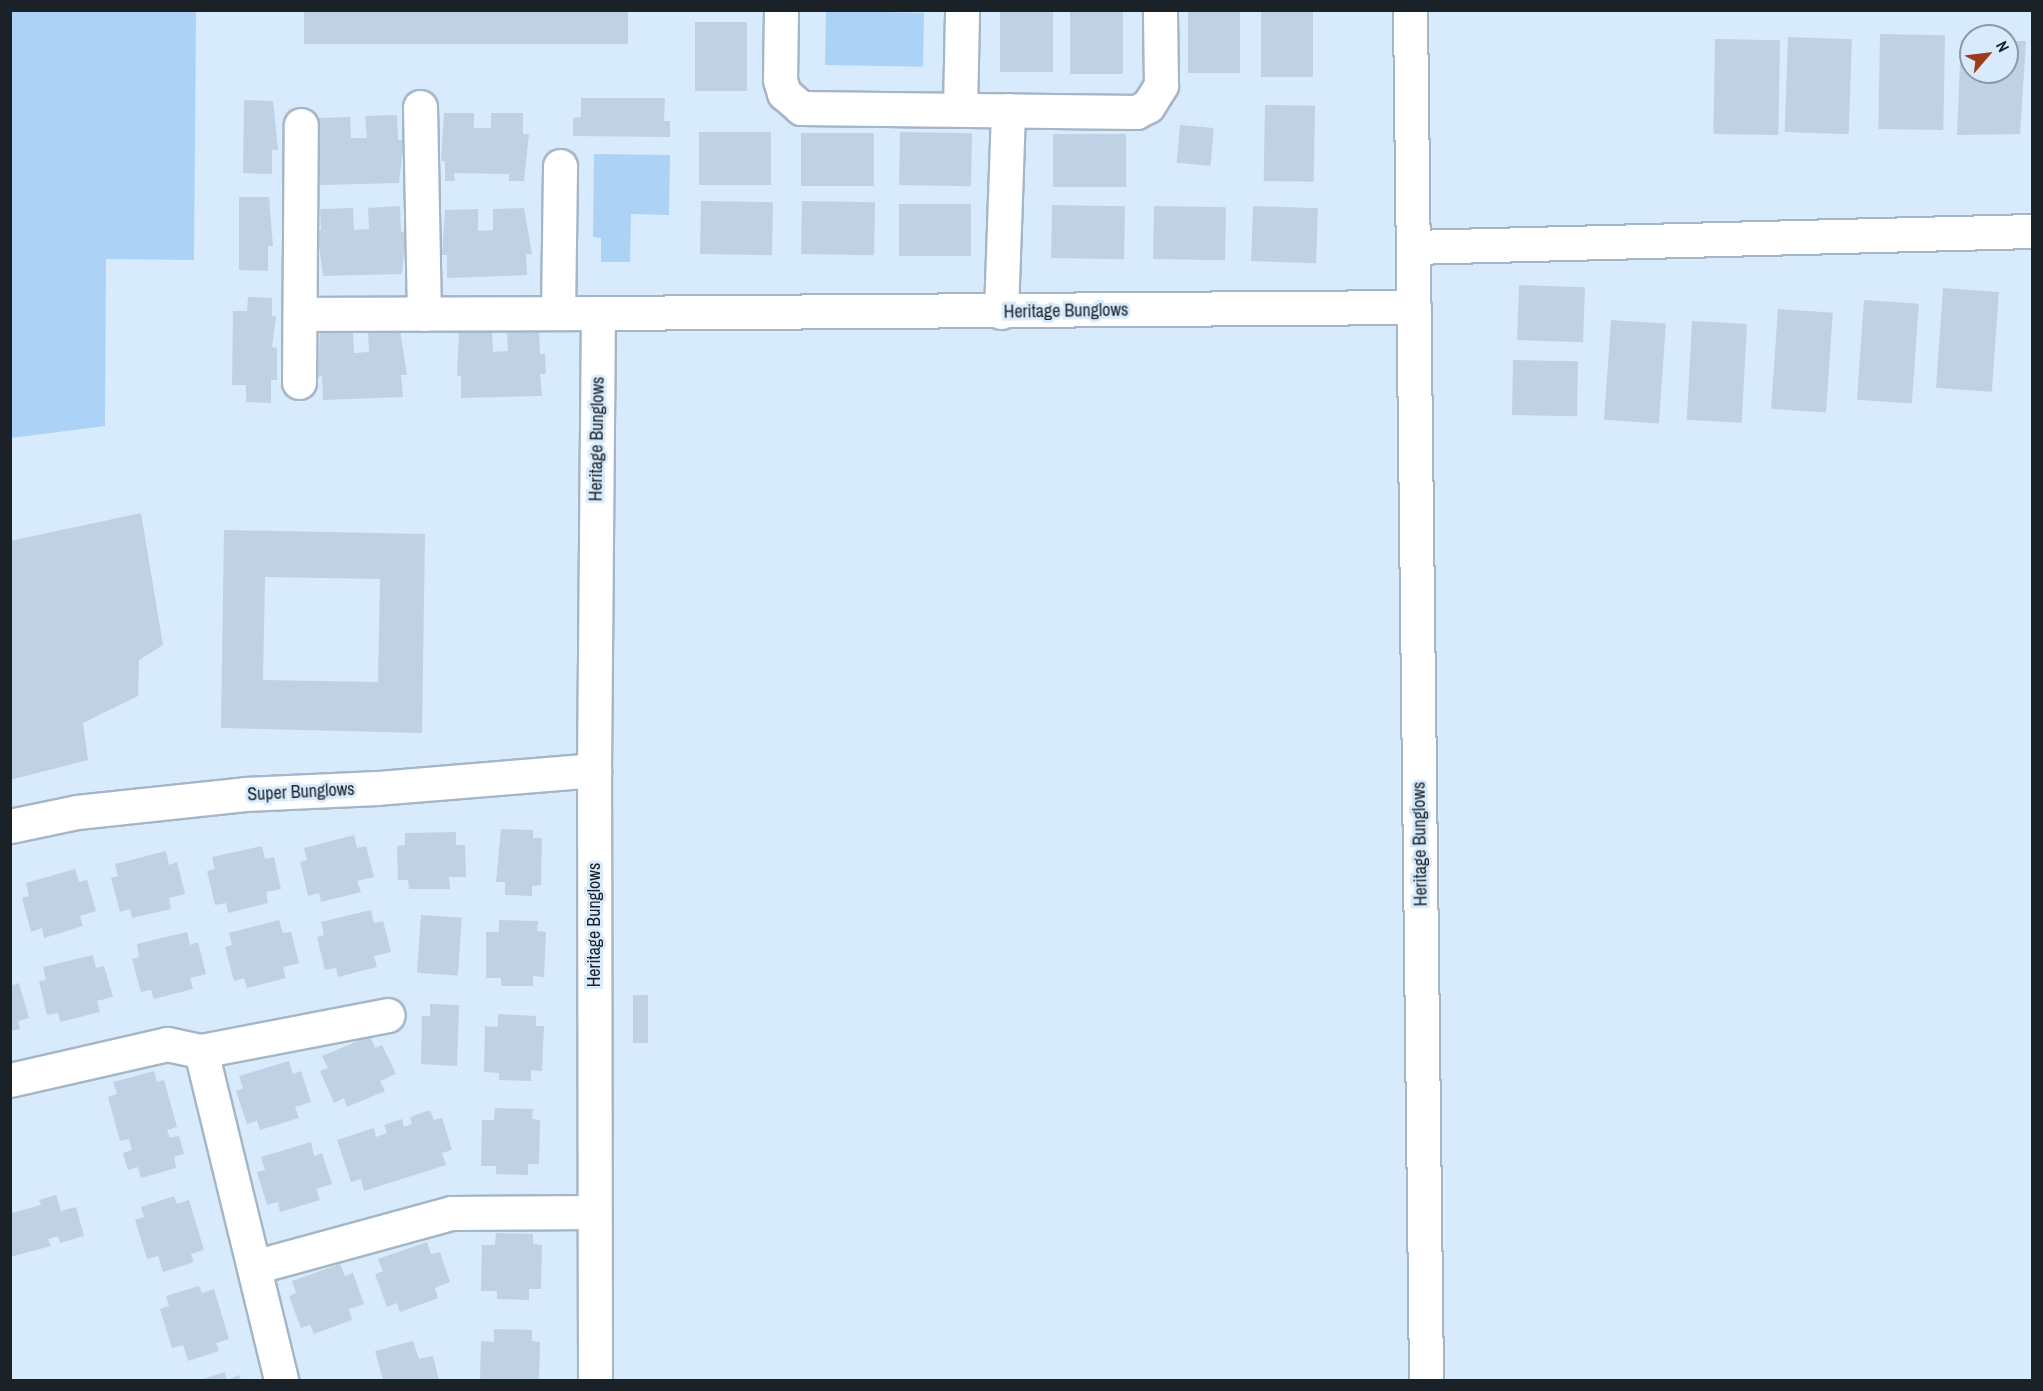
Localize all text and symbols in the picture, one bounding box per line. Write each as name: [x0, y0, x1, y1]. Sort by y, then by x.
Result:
north arrow: [1959, 24, 2019, 84]
text: N: [1991, 37, 2015, 56]
street label: Heritage Bunglows: [1003, 299, 1129, 323]
street label: Heritage Bunglows: [585, 376, 609, 502]
street label: Super Bunglows: [247, 778, 355, 806]
street label: Heritage Bunglows: [1408, 781, 1432, 907]
street label: Heritage Bunglows: [583, 863, 605, 987]

